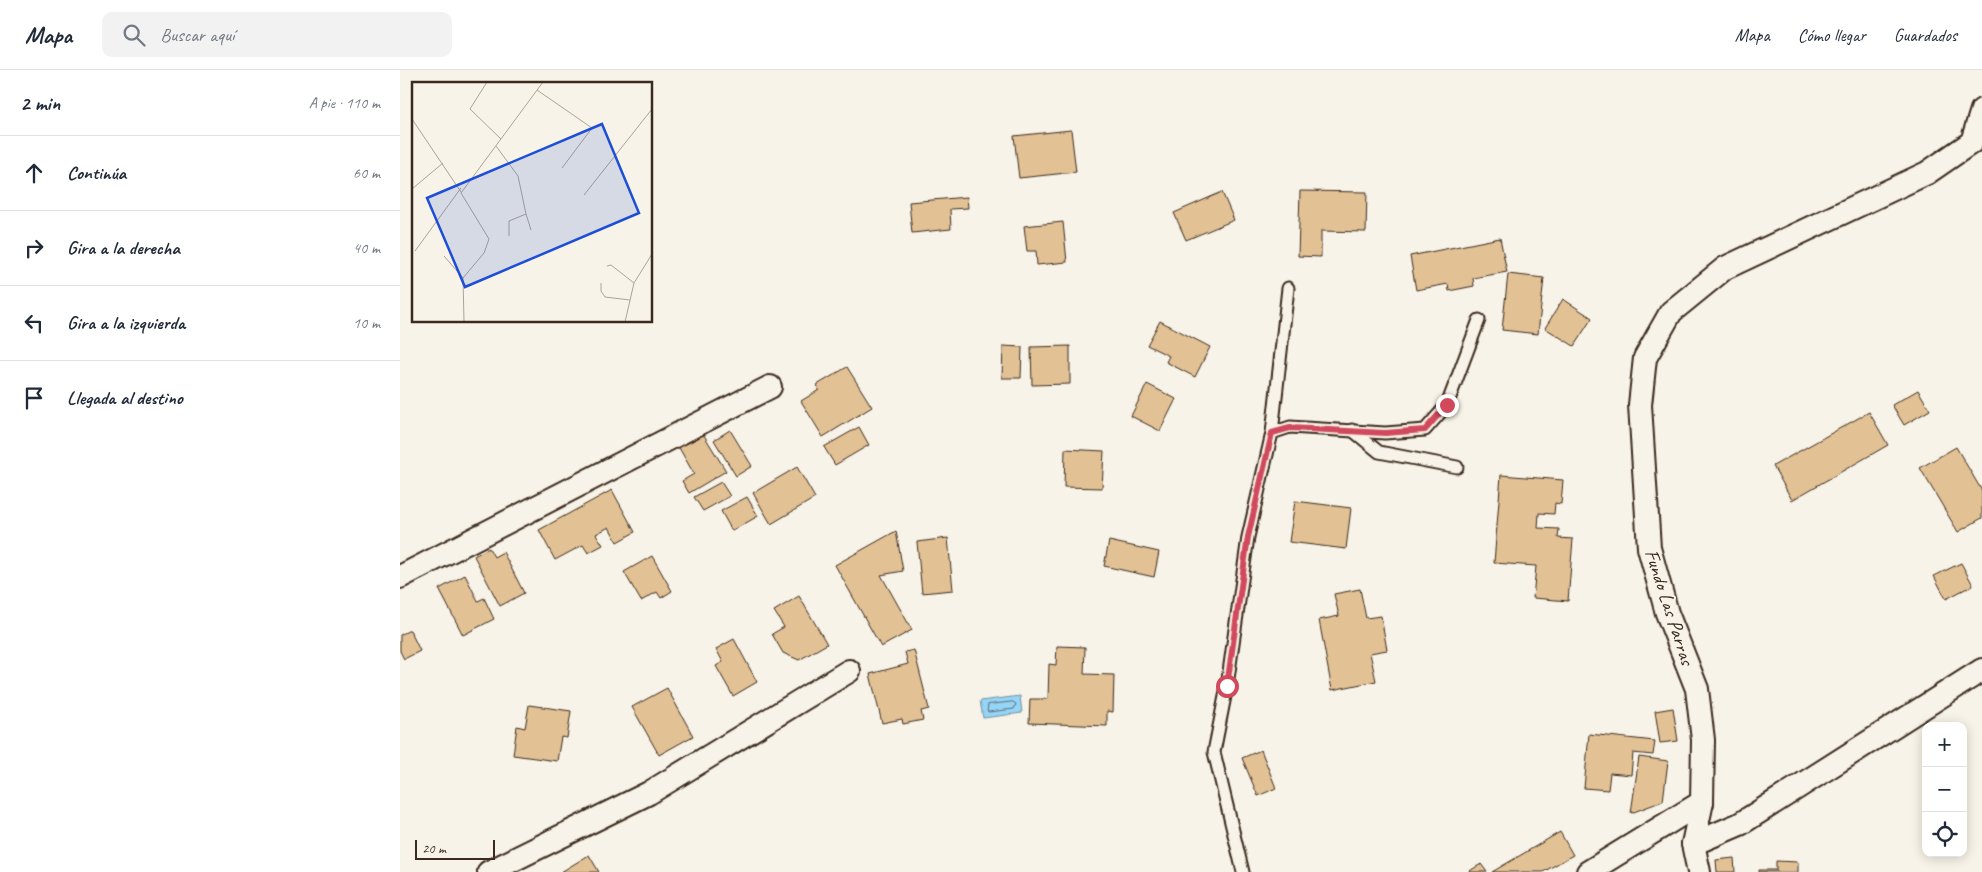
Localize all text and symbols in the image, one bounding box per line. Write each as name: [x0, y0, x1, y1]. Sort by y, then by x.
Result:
search box: [102, 12, 452, 57]
text: Mapa: [25, 20, 72, 50]
icon: search: [120, 21, 148, 49]
text: Buscar aquí: [160, 23, 235, 47]
text: Mapa: [1735, 24, 1770, 46]
text: Cómo llegar: [1798, 24, 1866, 46]
text: Guardados: [1894, 24, 1957, 46]
inset map: [412, 82, 652, 322]
text: 2 min: [20, 90, 60, 116]
text: A pie · 110 m: [309, 93, 380, 113]
icon: ahead: [20, 159, 48, 187]
text: Continúa: [67, 161, 126, 185]
text: 60 m: [353, 163, 380, 183]
icon: right: [20, 234, 48, 262]
text: Gira a la derecha: [67, 236, 180, 260]
text: 40 m: [353, 238, 380, 258]
icon: left: [20, 309, 48, 337]
text: Gira a la izquierda: [67, 311, 185, 335]
text: 10 m: [353, 313, 380, 333]
icon: arrive: [20, 384, 48, 412]
text: Llegada al destino: [67, 386, 183, 410]
route end: [1436, 394, 1459, 417]
street label: Fundo Las Parras: [1639, 546, 1701, 670]
route start: [1216, 675, 1239, 698]
map controls: [1922, 722, 1967, 857]
button: +: [1922, 722, 1967, 767]
button: −: [1922, 767, 1967, 812]
button: locate: [1922, 812, 1967, 857]
scale bar: [415, 837, 495, 860]
text: 20 m: [422, 840, 446, 857]

